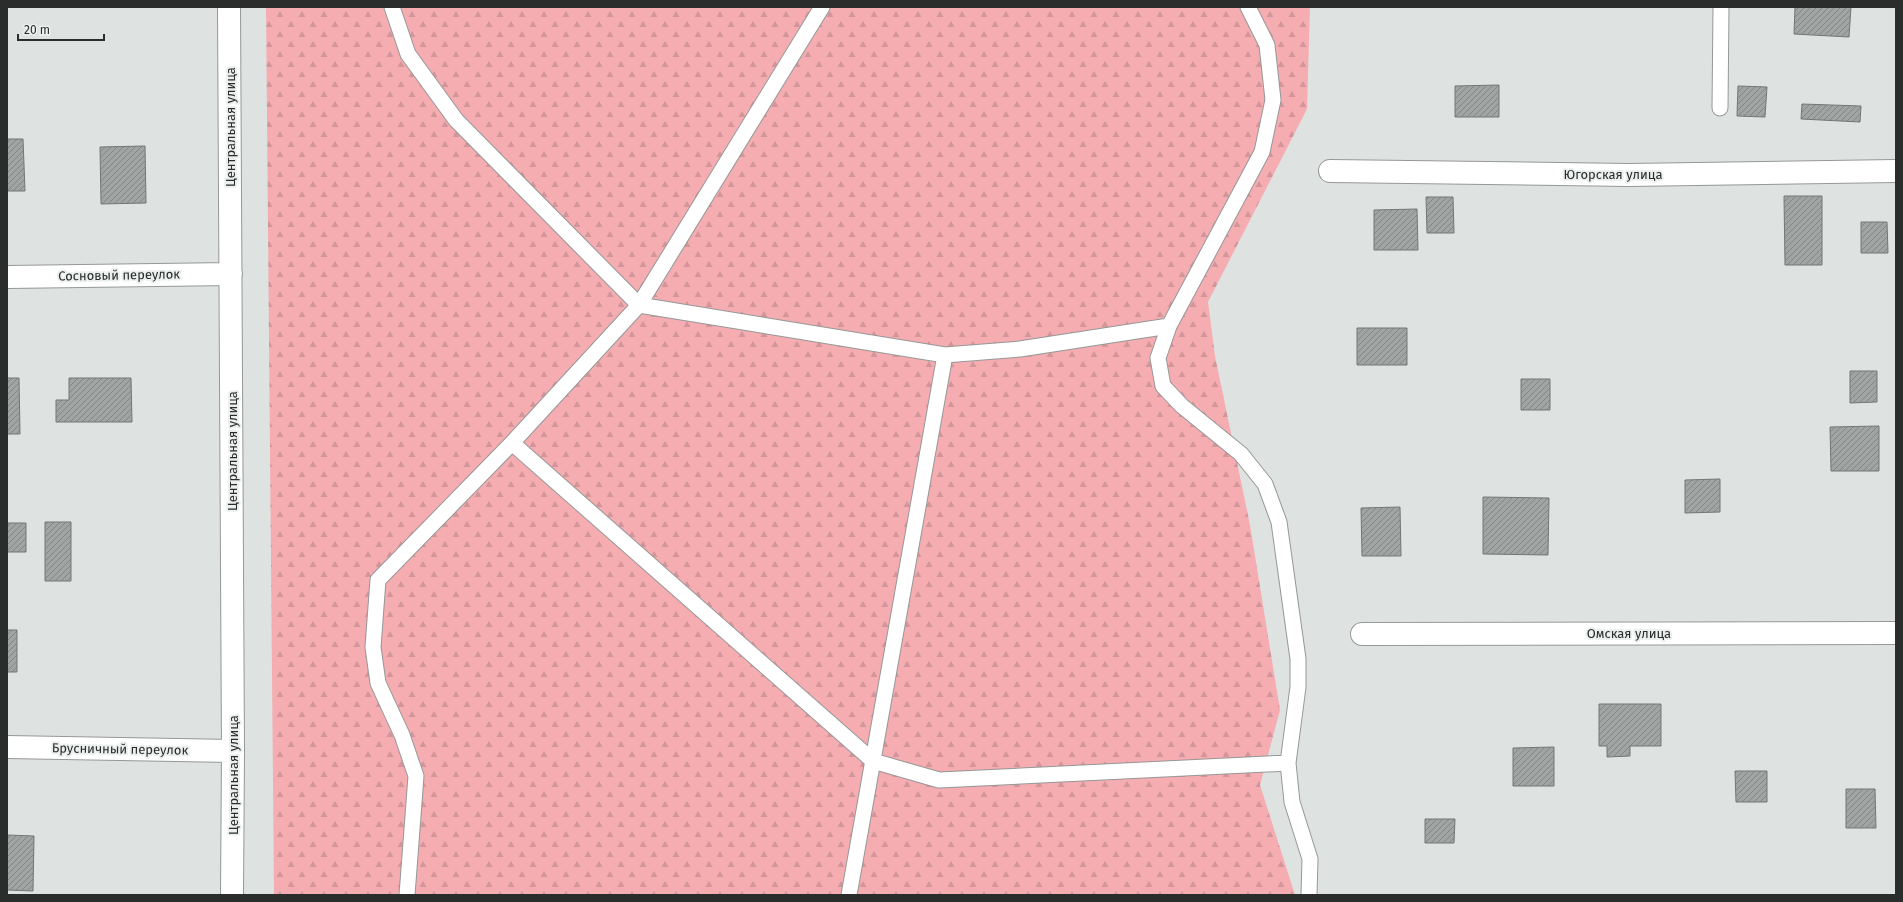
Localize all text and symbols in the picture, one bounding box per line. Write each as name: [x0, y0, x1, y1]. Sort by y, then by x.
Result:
scale bar: [18, 16, 104, 42]
text: 20 m: [24, 23, 50, 37]
street label: Центральная улица: [223, 67, 238, 187]
street label: Югорская улица: [1564, 167, 1662, 182]
street label: Сосновый переулок: [58, 266, 180, 284]
street label: Центральная улица: [225, 391, 240, 511]
street label: Омская улица: [1587, 626, 1671, 641]
street label: Центральная улица: [226, 715, 241, 835]
street label: Брусничный переулок: [52, 740, 189, 758]

